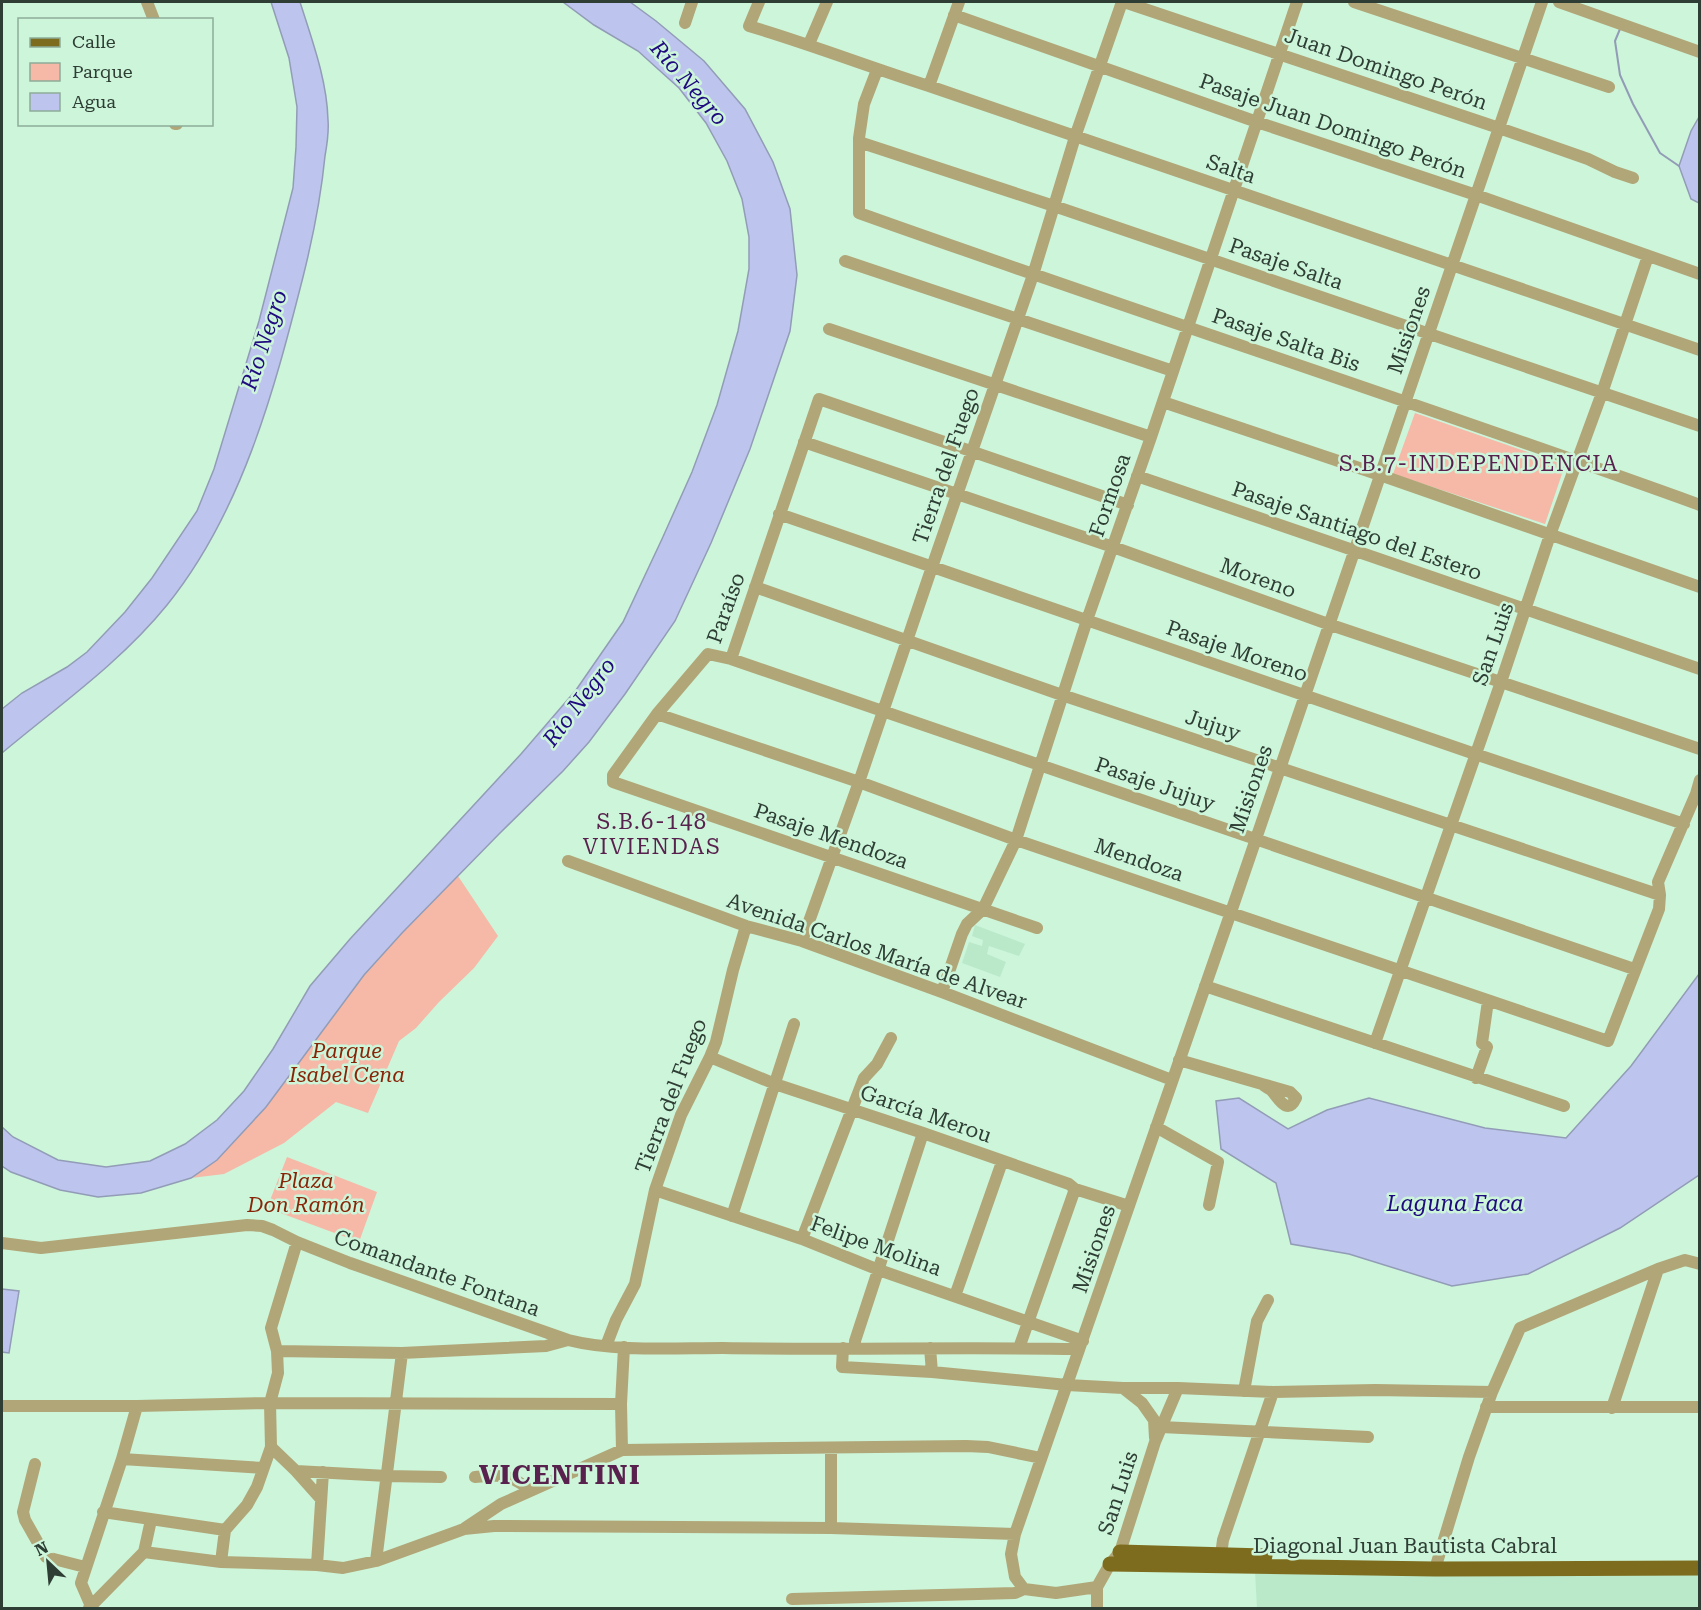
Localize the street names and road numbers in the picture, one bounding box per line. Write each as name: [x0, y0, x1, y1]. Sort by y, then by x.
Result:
street label: Juan Domingo Perón: [1282, 23, 1491, 115]
street label: Pasaje Juan Domingo Perón: [1196, 69, 1470, 183]
street label: Salta: [1203, 149, 1259, 189]
street label: Pasaje Salta: [1226, 233, 1347, 295]
street label: Misiones: [1383, 283, 1435, 377]
street label: Pasaje Salta Bis: [1209, 303, 1363, 377]
street label: Tierra del Fuego: [908, 385, 984, 547]
street label: Formosa: [1085, 450, 1136, 540]
street label: Pasaje Santiago del Estero: [1229, 477, 1485, 585]
street label: Moreno: [1217, 553, 1299, 603]
street label: Paraíso: [702, 569, 750, 647]
street label: San Luis: [1468, 599, 1518, 689]
street label: Pasaje Moreno: [1163, 616, 1311, 686]
street label: Jujuy: [1182, 704, 1244, 746]
street label: Misiones: [1225, 742, 1277, 836]
street label: Pasaje Jujuy: [1092, 752, 1219, 816]
street label: Pasaje Mendoza: [751, 798, 912, 874]
street label: Mendoza: [1091, 834, 1187, 887]
street label: Avenida Carlos María de Alvear: [724, 888, 1030, 1014]
street label: Tierra del Fuego: [630, 1015, 712, 1177]
street label: García Merou: [857, 1080, 995, 1148]
street label: Misiones: [1068, 1202, 1120, 1296]
street label: Felipe Molina: [807, 1211, 945, 1281]
street label: Comandante Fontana: [331, 1225, 544, 1322]
street label: San Luis: [1093, 1448, 1143, 1538]
street label: Diagonal Juan Bautista Cabral: [1253, 1534, 1557, 1558]

